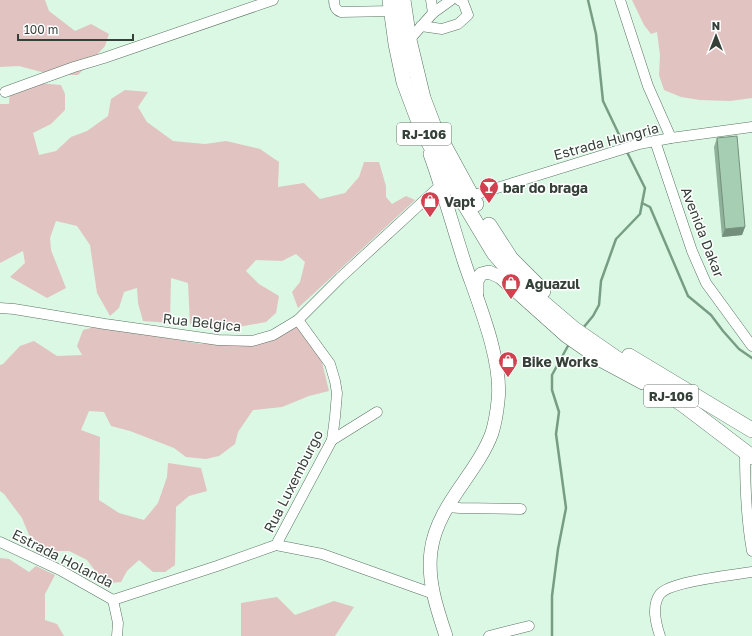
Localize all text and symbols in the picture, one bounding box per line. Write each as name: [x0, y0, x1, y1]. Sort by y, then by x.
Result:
scale bar: [18, 16, 133, 42]
north arrow: [696, 16, 736, 56]
text: N: [712, 19, 720, 32]
text: 100 m: [24, 22, 58, 37]
street label: Estrada Hungria: [552, 119, 660, 163]
road number: RJ-106: [397, 123, 451, 145]
bar icon: bar do braga: [478, 176, 500, 204]
place label: bar do braga: [503, 179, 588, 196]
street label: Avenida Dakar: [678, 184, 728, 280]
shop icon: Vapt: [419, 190, 441, 218]
place label: Vapt: [444, 193, 476, 210]
shop icon: Aguazul: [500, 272, 522, 300]
place label: Aguazul: [525, 275, 580, 292]
street label: Rua Belgica: [162, 309, 242, 335]
shop icon: Bike Works: [497, 350, 519, 378]
place label: Bike Works: [522, 353, 599, 370]
road number: RJ-106: [644, 385, 698, 407]
street label: Rua Luxemburgo: [260, 427, 326, 535]
street label: Estrada Holanda: [10, 525, 116, 591]

